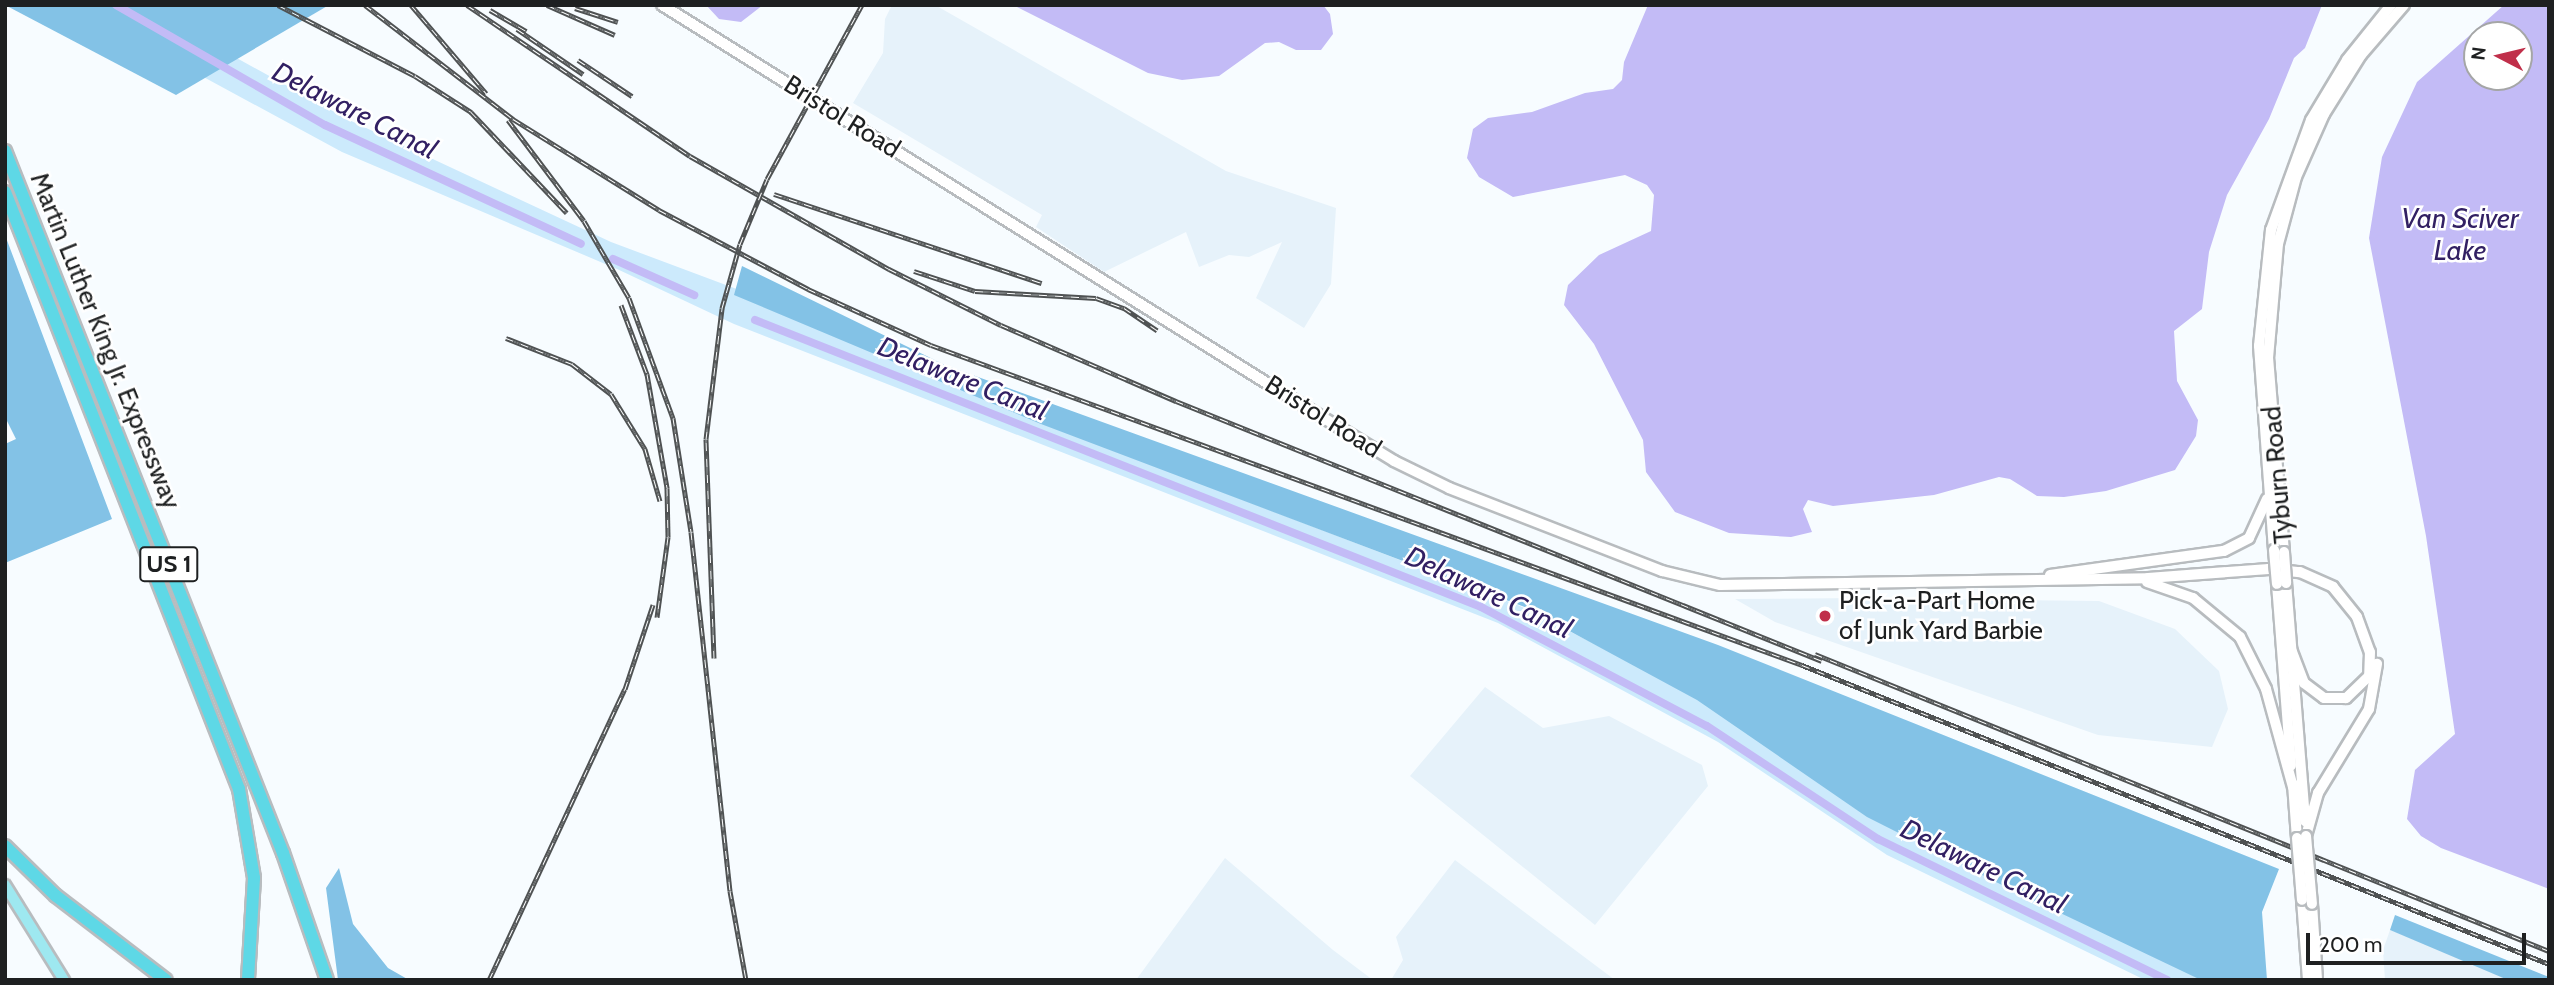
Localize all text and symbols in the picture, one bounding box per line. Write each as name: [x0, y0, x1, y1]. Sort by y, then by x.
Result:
north arrow: [2463, 21, 2533, 91]
text: N: [2466, 46, 2491, 62]
water label: Delaware Canal: [267, 54, 443, 166]
street label: Bristol Road: [778, 69, 906, 165]
street label: Martin Luther King Jr. Expressway: [23, 168, 187, 514]
water label: Van Sciver Lake: [2401, 201, 2519, 267]
water label: Delaware Canal: [873, 329, 1053, 427]
street label: Bristol Road: [1259, 369, 1387, 465]
street label: Tyburn Road: [2256, 405, 2300, 545]
water label: Delaware Canal: [1400, 539, 1578, 645]
road number: US 1: [139, 544, 199, 584]
place label: Pick-a-Part Home of Junk Yard Barbie: [1839, 585, 2043, 646]
marker: Pick-a-Part Home of Junk Yard Barbie: [1817, 608, 1833, 624]
water label: Delaware Canal: [1896, 811, 2072, 921]
scale bar: [2309, 918, 2530, 962]
text: 200 m: [2319, 932, 2382, 957]

